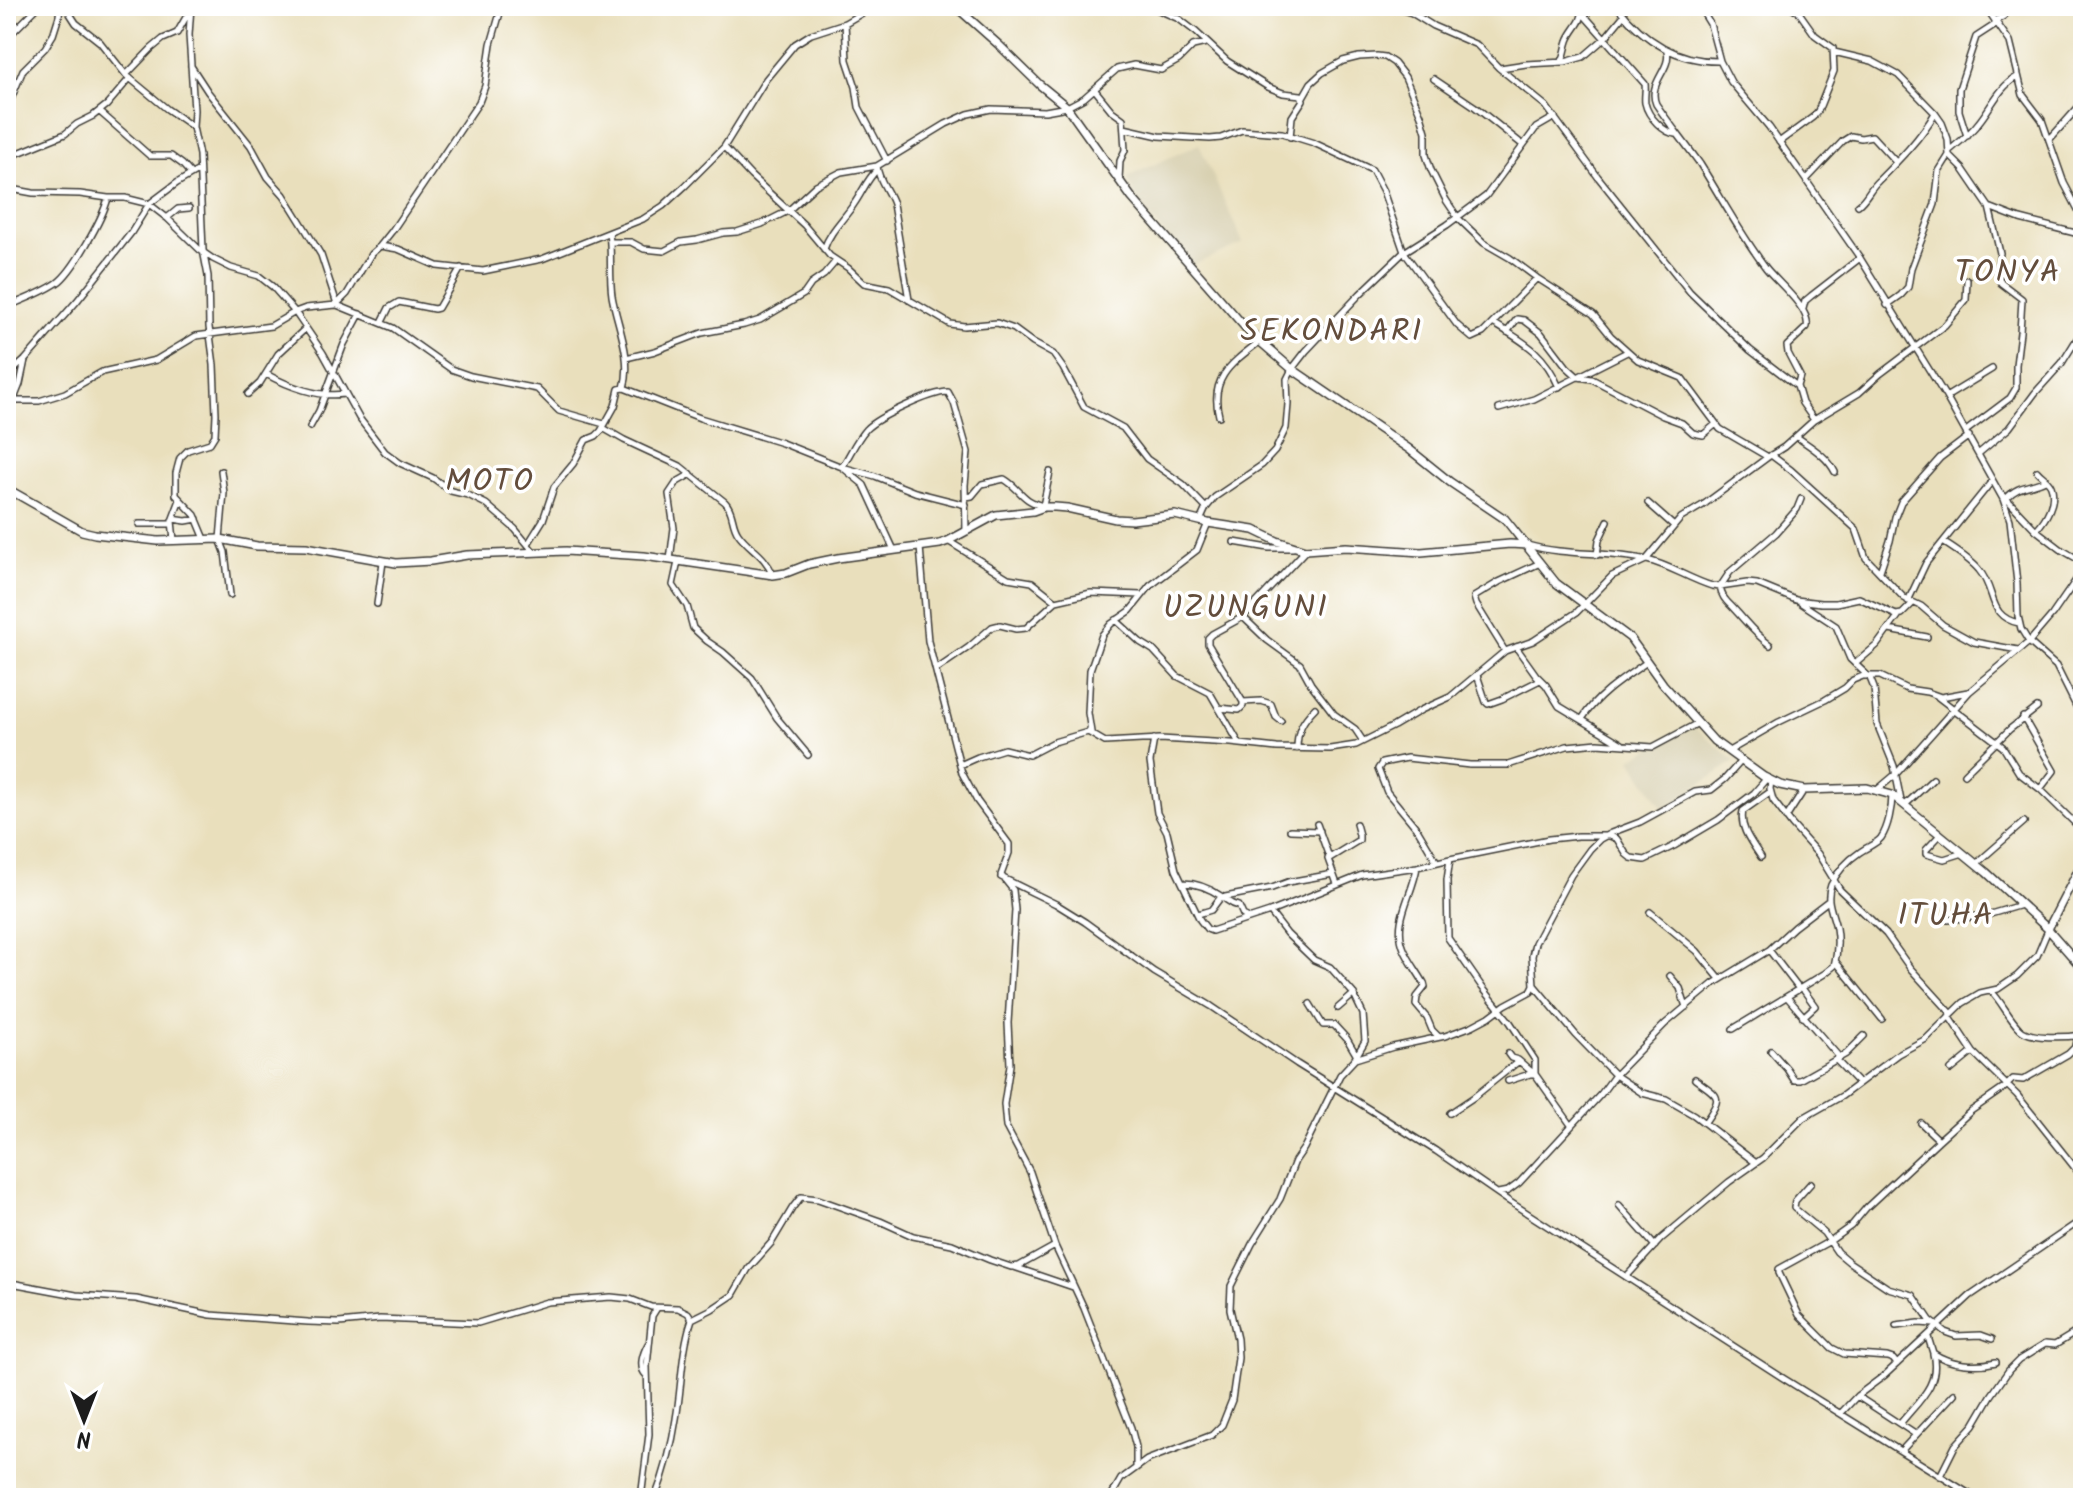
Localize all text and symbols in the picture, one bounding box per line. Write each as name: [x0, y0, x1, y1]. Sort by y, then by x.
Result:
district label: TONYA: [1955, 248, 2061, 299]
district label: SEKONDARI: [1241, 307, 1423, 358]
district label: MOTO: [445, 457, 535, 508]
district label: UZUNGUNI: [1163, 583, 1329, 634]
district label: ITUHA: [1897, 891, 1995, 942]
north arrow: [44, 1380, 124, 1460]
text: N: [77, 1420, 91, 1455]

